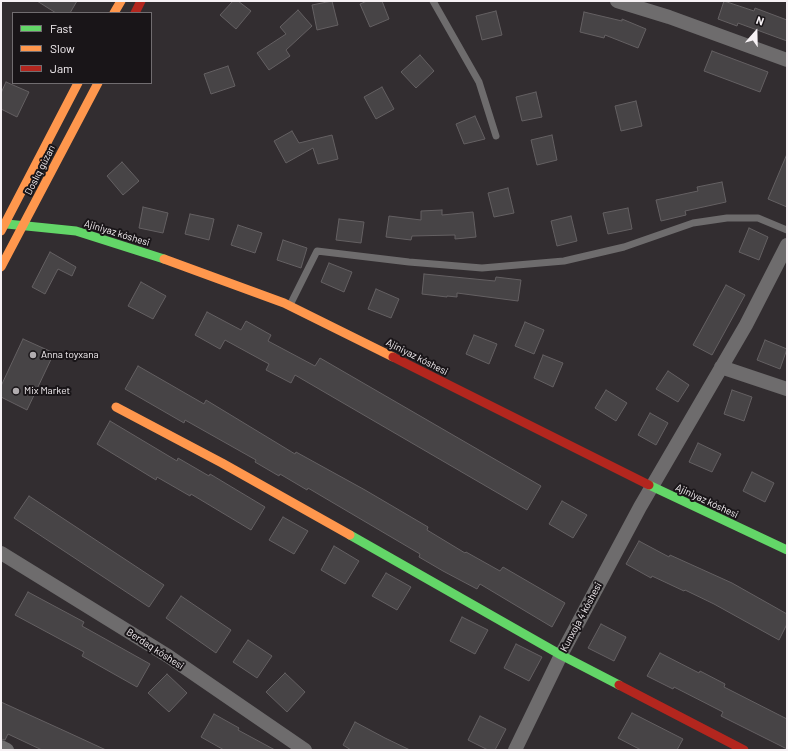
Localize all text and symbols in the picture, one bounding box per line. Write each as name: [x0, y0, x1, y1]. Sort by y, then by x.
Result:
legend: [12, 12, 152, 84]
north arrow: [736, 12, 776, 52]
text: N: [755, 13, 766, 28]
text: Fast: [50, 21, 73, 35]
text: Slow: [50, 41, 75, 55]
text: Jam: [50, 61, 73, 75]
street label: Doslıq gúzarı: [22, 143, 58, 197]
street label: Ajiniyaz kóshesi: [83, 217, 151, 249]
street label: Ajiniyaz kóshesi: [384, 336, 450, 378]
place label: Anna toyxana: [41, 349, 99, 361]
marker: Anna toyxana: [28, 350, 38, 360]
place label: Mix Market: [24, 385, 70, 397]
marker: Mix Market: [11, 386, 21, 396]
street label: Ajiniyaz kóshesi: [674, 481, 740, 521]
street label: Kunxoja 4 kóshesi: [558, 580, 604, 654]
street label: Berdaq kóshesi: [124, 626, 186, 672]

